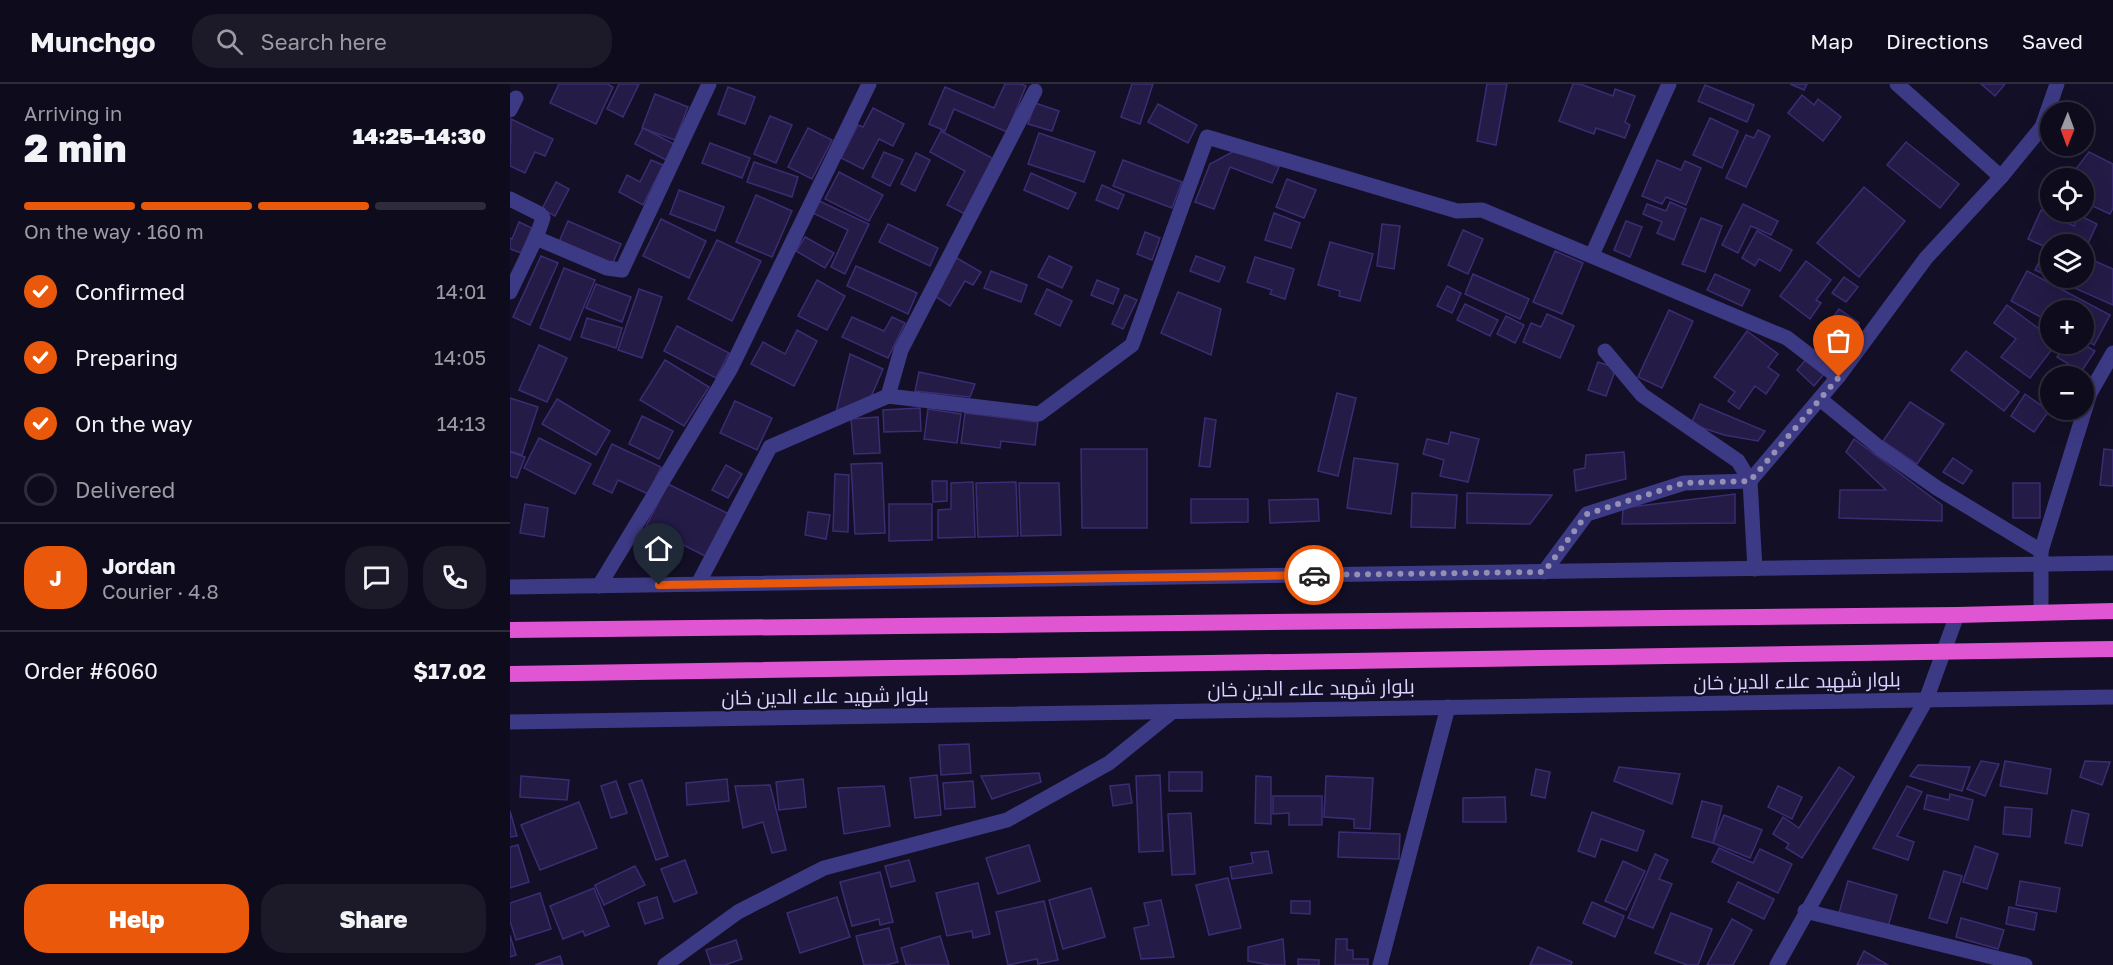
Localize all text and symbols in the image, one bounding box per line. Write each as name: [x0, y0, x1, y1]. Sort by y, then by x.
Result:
search box: [192, 14, 612, 68]
text: Munchgo: [30, 25, 156, 58]
icon: search: [213, 25, 246, 58]
text: Search here: [261, 28, 387, 55]
text: Map: [1810, 28, 1853, 54]
text: Directions: [1886, 28, 1989, 54]
text: Saved: [2022, 28, 2083, 54]
text: Arriving in: [24, 101, 122, 125]
north arrow: [2040, 102, 2094, 156]
map controls: [2040, 102, 2094, 420]
text: 14:25–14:30: [353, 122, 486, 149]
text: 2 min: [24, 124, 127, 171]
button: locate: [2040, 168, 2094, 222]
text: On the way · 160 m: [24, 219, 204, 243]
button: layers: [2040, 234, 2094, 288]
icon: check: [24, 275, 57, 308]
text: Confirmed: [75, 278, 185, 305]
text: 14:01: [436, 279, 486, 303]
button: +: [2040, 300, 2094, 354]
pin: [1813, 315, 1864, 377]
icon: bag: [1822, 324, 1855, 357]
icon: check: [24, 341, 57, 374]
text: Preparing: [75, 344, 178, 371]
text: 14:05: [434, 345, 486, 369]
button: −: [2040, 366, 2094, 420]
icon: check: [24, 407, 57, 440]
text: On the way: [75, 410, 193, 437]
text: 14:13: [437, 411, 486, 435]
text: Delivered: [75, 476, 175, 503]
pin: [633, 523, 684, 585]
icon: home: [642, 532, 675, 565]
courier: [1284, 545, 1344, 605]
button: chat: [345, 546, 408, 609]
button: phone: [423, 546, 486, 609]
text: Jordan: [102, 552, 176, 579]
icon: car: [1298, 559, 1331, 592]
text: J: [49, 564, 62, 591]
text: Courier · 4.8: [102, 579, 219, 603]
text: Order #6060: [24, 657, 158, 684]
text: $17.02: [413, 657, 486, 684]
street label: بلوار شهید علاء الدین خان: [1693, 666, 1901, 696]
street label: بلوار شهید علاء الدین خان: [1207, 673, 1415, 703]
street label: بلوار شهید علاء الدین خان: [721, 681, 929, 711]
button: Help: [24, 884, 249, 953]
button: Share: [261, 884, 486, 953]

